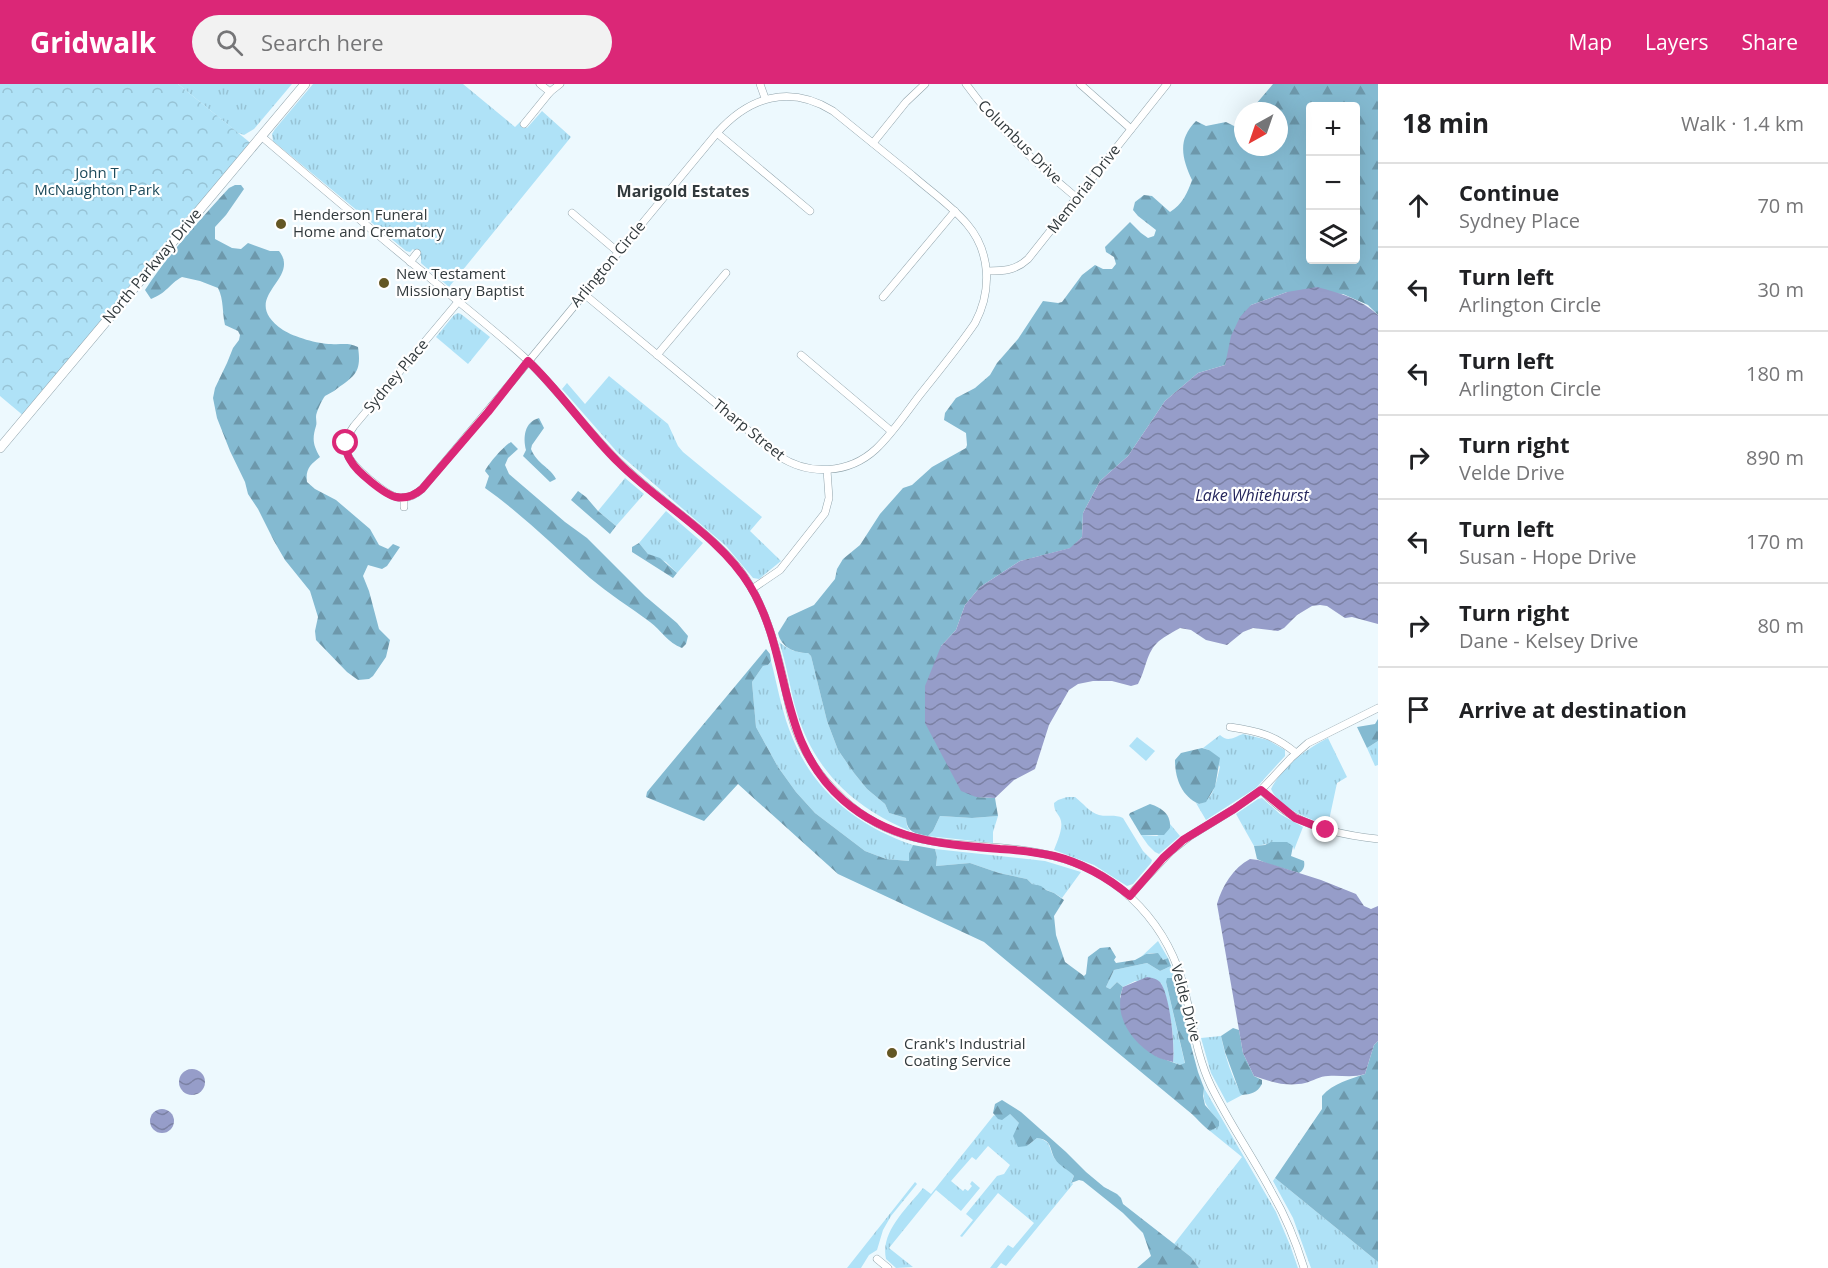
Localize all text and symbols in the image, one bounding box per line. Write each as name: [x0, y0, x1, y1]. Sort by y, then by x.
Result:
search box: [192, 15, 612, 69]
text: Gridwalk: [30, 23, 156, 61]
icon: search: [213, 26, 246, 59]
text: Search here: [261, 27, 384, 57]
text: Map: [1569, 28, 1612, 56]
text: Layers: [1645, 28, 1709, 56]
text: Share: [1742, 28, 1798, 56]
street label: Columbus Drive: [974, 95, 1067, 188]
north arrow: [1234, 102, 1288, 156]
map controls: [1306, 102, 1360, 264]
button: +: [1306, 102, 1360, 156]
text: 18 min: [1402, 105, 1489, 141]
text: Walk · 1.4 km: [1681, 110, 1804, 137]
street label: Memorial Drive: [1042, 140, 1124, 237]
button: −: [1306, 156, 1360, 210]
park label: John T McNaughton Park: [34, 162, 160, 199]
text: Continue: [1459, 177, 1559, 207]
district label: Marigold Estates: [617, 180, 749, 202]
icon: ahead: [1402, 189, 1435, 222]
text: 70 m: [1757, 192, 1804, 219]
street label: North Parkway Drive: [97, 204, 205, 327]
place label: Henderson Funeral Home and Crematory: [293, 204, 445, 241]
text: Sydney Place: [1459, 207, 1580, 234]
button: layers: [1306, 210, 1360, 264]
street label: Arlington Circle: [565, 216, 649, 311]
marker: Henderson Funeral Home and Crematory: [274, 217, 288, 231]
text: Turn left: [1459, 261, 1554, 291]
place label: New Testament Missionary Baptist: [396, 263, 524, 300]
icon: left: [1402, 273, 1435, 306]
marker: New Testament Missionary Baptist: [377, 276, 391, 290]
text: 30 m: [1757, 276, 1804, 303]
text: Arlington Circle: [1459, 291, 1601, 318]
street label: Sydney Place: [358, 334, 432, 417]
text: Turn left: [1459, 345, 1554, 375]
icon: left: [1402, 357, 1435, 390]
text: 180 m: [1746, 360, 1804, 387]
text: Arlington Circle: [1459, 375, 1601, 402]
street label: Tharp Street: [710, 394, 790, 464]
route start: [332, 429, 358, 455]
text: Turn right: [1459, 429, 1570, 459]
icon: right: [1402, 441, 1435, 474]
text: 890 m: [1746, 444, 1804, 471]
text: Velde Drive: [1459, 459, 1565, 486]
water label: Lake Whitehurst: [1195, 484, 1310, 506]
text: Turn left: [1459, 513, 1554, 543]
icon: left: [1402, 525, 1435, 558]
text: 170 m: [1746, 528, 1804, 555]
text: Susan - Hope Drive: [1459, 543, 1636, 570]
text: Turn right: [1459, 597, 1570, 627]
icon: right: [1402, 609, 1435, 642]
text: 80 m: [1757, 612, 1804, 639]
text: Dane - Kelsey Drive: [1459, 627, 1638, 654]
icon: arrive: [1402, 693, 1435, 726]
text: Arrive at destination: [1459, 694, 1687, 724]
route end: [1312, 816, 1338, 842]
street label: Velde Drive: [1167, 962, 1207, 1044]
place label: Crank's Industrial Coating Service: [904, 1033, 1026, 1070]
marker: Crank's Industrial Coating Service: [885, 1046, 899, 1060]

